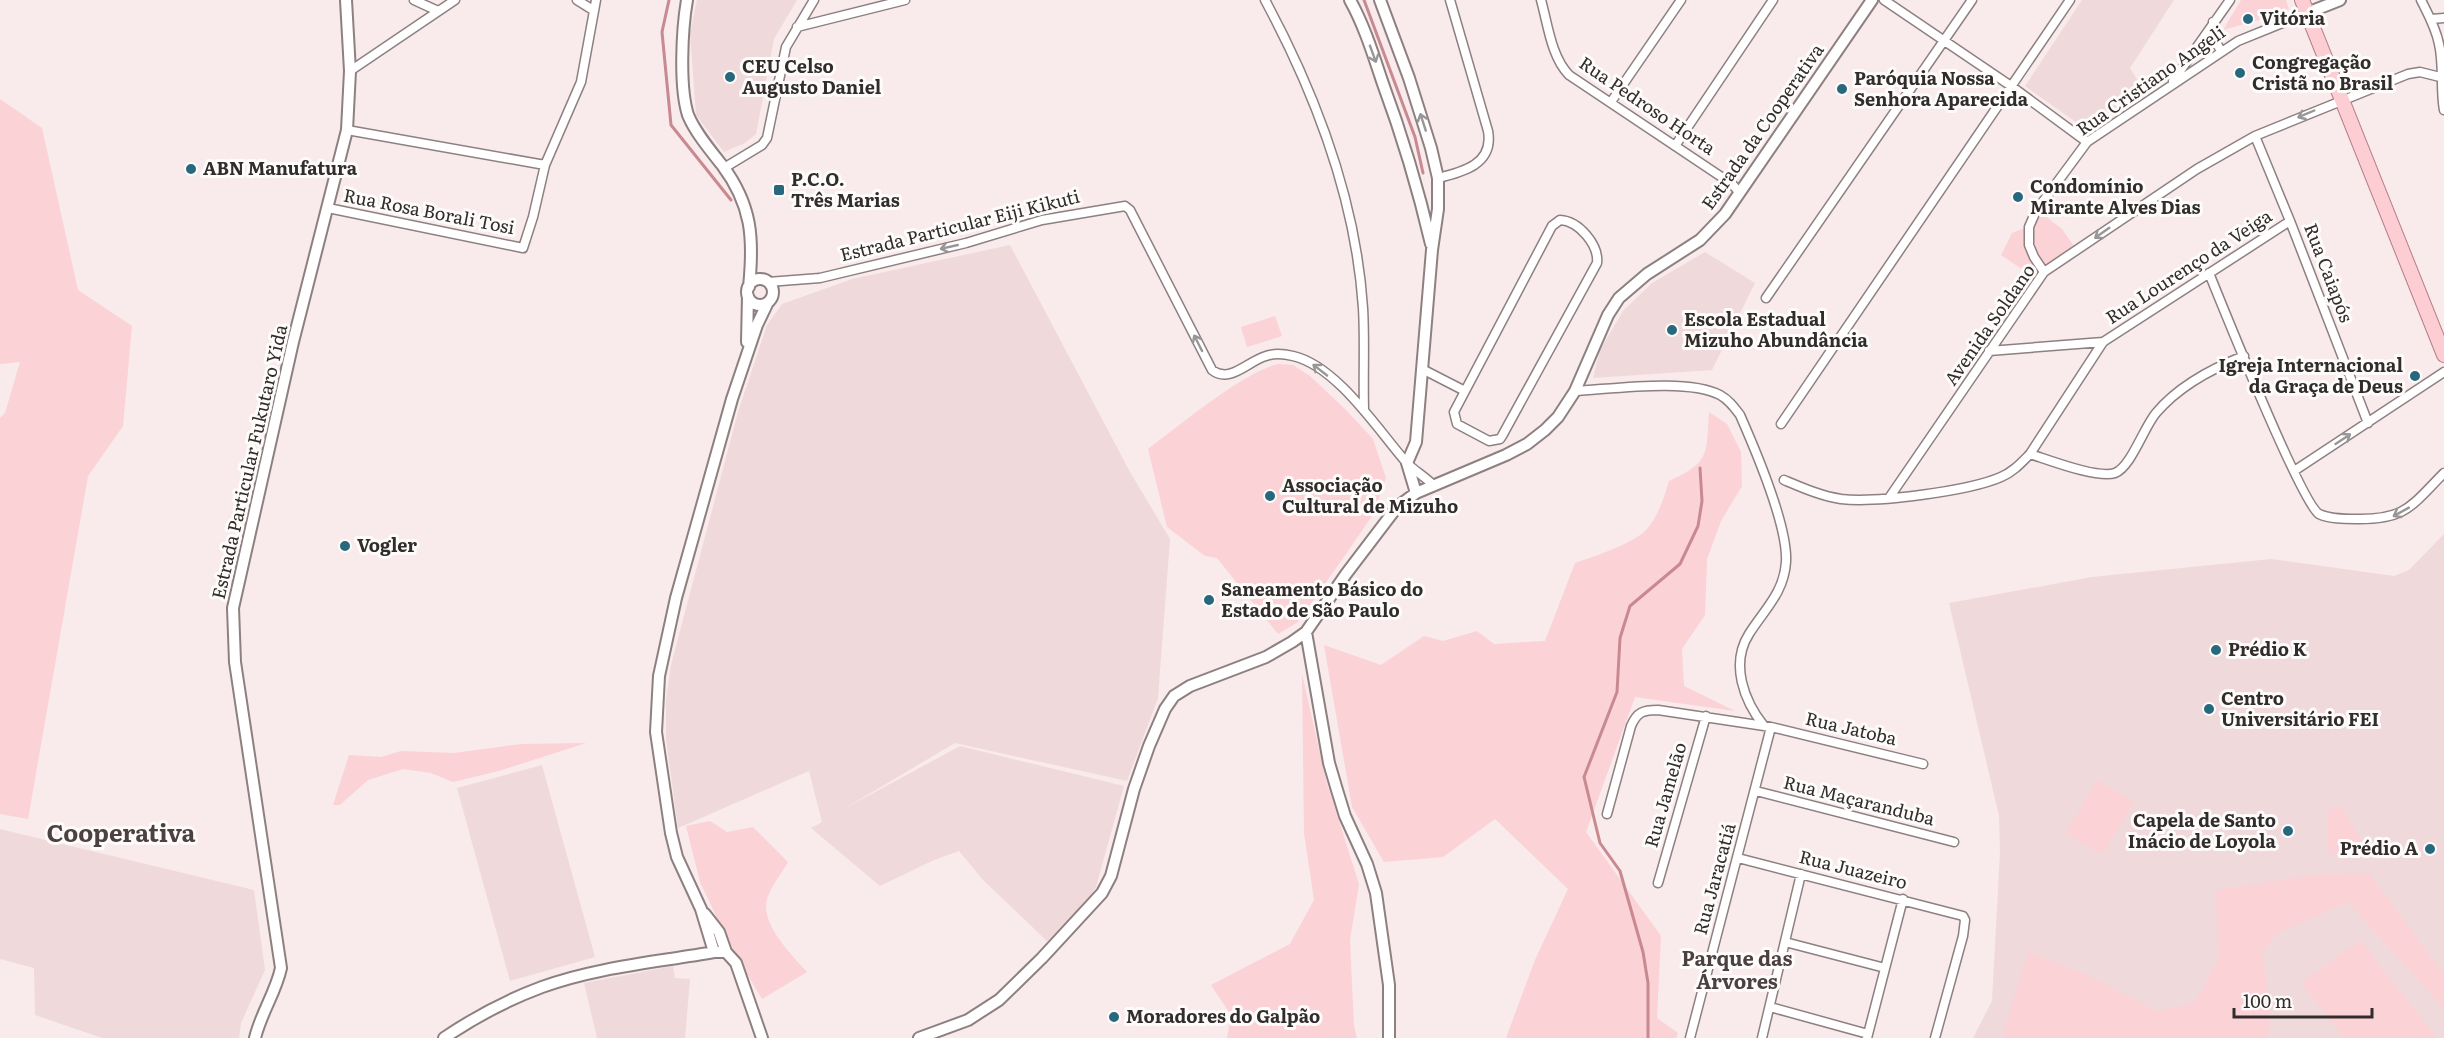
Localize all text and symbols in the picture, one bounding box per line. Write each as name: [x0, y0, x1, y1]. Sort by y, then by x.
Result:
place label: Vitória: [2260, 4, 2326, 31]
marker: Vitória: [2241, 12, 2255, 26]
street label: Rua Cristiano Angeli: [2070, 18, 2230, 141]
street label: Estrada da Cooperativa: [1694, 37, 1830, 215]
one-way arrow: [1368, 44, 1379, 63]
place label: Congregação Cristã no Brasil: [2252, 48, 2394, 96]
street label: Rua Pedroso Horta: [1574, 49, 1722, 161]
place label: CEU Celso Augusto Daniel: [742, 52, 882, 100]
place label: Paróquia Nossa Senhora Aparecida: [1854, 64, 2029, 112]
marker: Congregação Cristã no Brasil: [2233, 66, 2247, 80]
marker: CEU Celso Augusto Daniel: [723, 70, 737, 84]
marker: Paróquia Nossa Senhora Aparecida: [1835, 82, 1849, 96]
one-way arrow: [2298, 109, 2316, 120]
one-way arrow: [1417, 113, 1428, 132]
place label: ABN Manufatura: [203, 154, 358, 181]
marker: ABN Manufatura: [184, 162, 198, 176]
place label: P.C.O. Três Marias: [791, 165, 900, 213]
place label: Condomínio Mirante Alves Dias: [2030, 172, 2200, 220]
street label: Rua Rosa Borali Tosi: [341, 181, 517, 240]
street label: Estrada Particular Eiji Kikuti: [837, 182, 1082, 267]
marker: P.C.O. Três Marias: [772, 183, 786, 197]
marker: Condomínio Mirante Alves Dias: [2011, 190, 2025, 204]
street label: Rua Lourenço da Veiga: [2100, 202, 2277, 330]
street label: Rua Caiapós: [2298, 219, 2361, 326]
one-way arrow: [2095, 227, 2111, 239]
one-way arrow: [940, 242, 960, 253]
street label: Avenida Soldano: [1937, 258, 2041, 390]
place label: Escola Estadual Mizuho Abundância: [1684, 305, 1869, 353]
street label: Estrada Particular Fukutaro Yida: [204, 321, 293, 602]
marker: Escola Estadual Mizuho Abundância: [1665, 323, 1679, 337]
one-way arrow: [1192, 335, 1204, 352]
place label: Igreja Internacional da Graça de Deus: [2218, 351, 2403, 399]
one-way arrow: [1312, 364, 1328, 377]
marker: Igreja Internacional da Graça de Deus: [2408, 369, 2422, 383]
one-way arrow: [2334, 433, 2351, 445]
place label: Associação Cultural de Mizuho: [1282, 471, 1458, 519]
marker: Associação Cultural de Mizuho: [1263, 489, 1277, 503]
one-way arrow: [2393, 506, 2410, 518]
place label: Vogler: [357, 531, 417, 558]
marker: Vogler: [338, 539, 352, 553]
place label: Saneamento Básico do Estado de São Paulo: [1221, 575, 1423, 623]
marker: Saneamento Básico do Estado de São Paulo: [1202, 593, 1216, 607]
place label: Prédio K: [2228, 635, 2307, 662]
marker: Prédio K: [2209, 643, 2223, 657]
place label: Centro Universitário FEI: [2221, 684, 2379, 732]
marker: Centro Universitário FEI: [2202, 702, 2216, 716]
street label: Rua Jatoba: [1803, 704, 1900, 751]
street label: Rua Jamelão: [1637, 739, 1692, 850]
street label: Rua Maçaranduba: [1781, 768, 1938, 831]
place label: Capela de Santo Inácio de Loyola: [2128, 806, 2277, 854]
district label: Cooperativa: [47, 814, 196, 849]
street label: Rua Jaracatiá: [1686, 819, 1742, 938]
marker: Capela de Santo Inácio de Loyola: [2281, 824, 2295, 838]
place label: Prédio A: [2340, 834, 2418, 861]
street label: Rua Juazeiro: [1796, 842, 1910, 895]
marker: Prédio A: [2423, 842, 2437, 856]
district label: Parque das Árvores: [1682, 942, 1792, 995]
scale bar: [2234, 981, 2372, 1019]
text: 100 m: [2243, 987, 2292, 1014]
place label: Moradores do Galpão: [1126, 1002, 1320, 1029]
marker: Moradores do Galpão: [1107, 1010, 1121, 1024]

